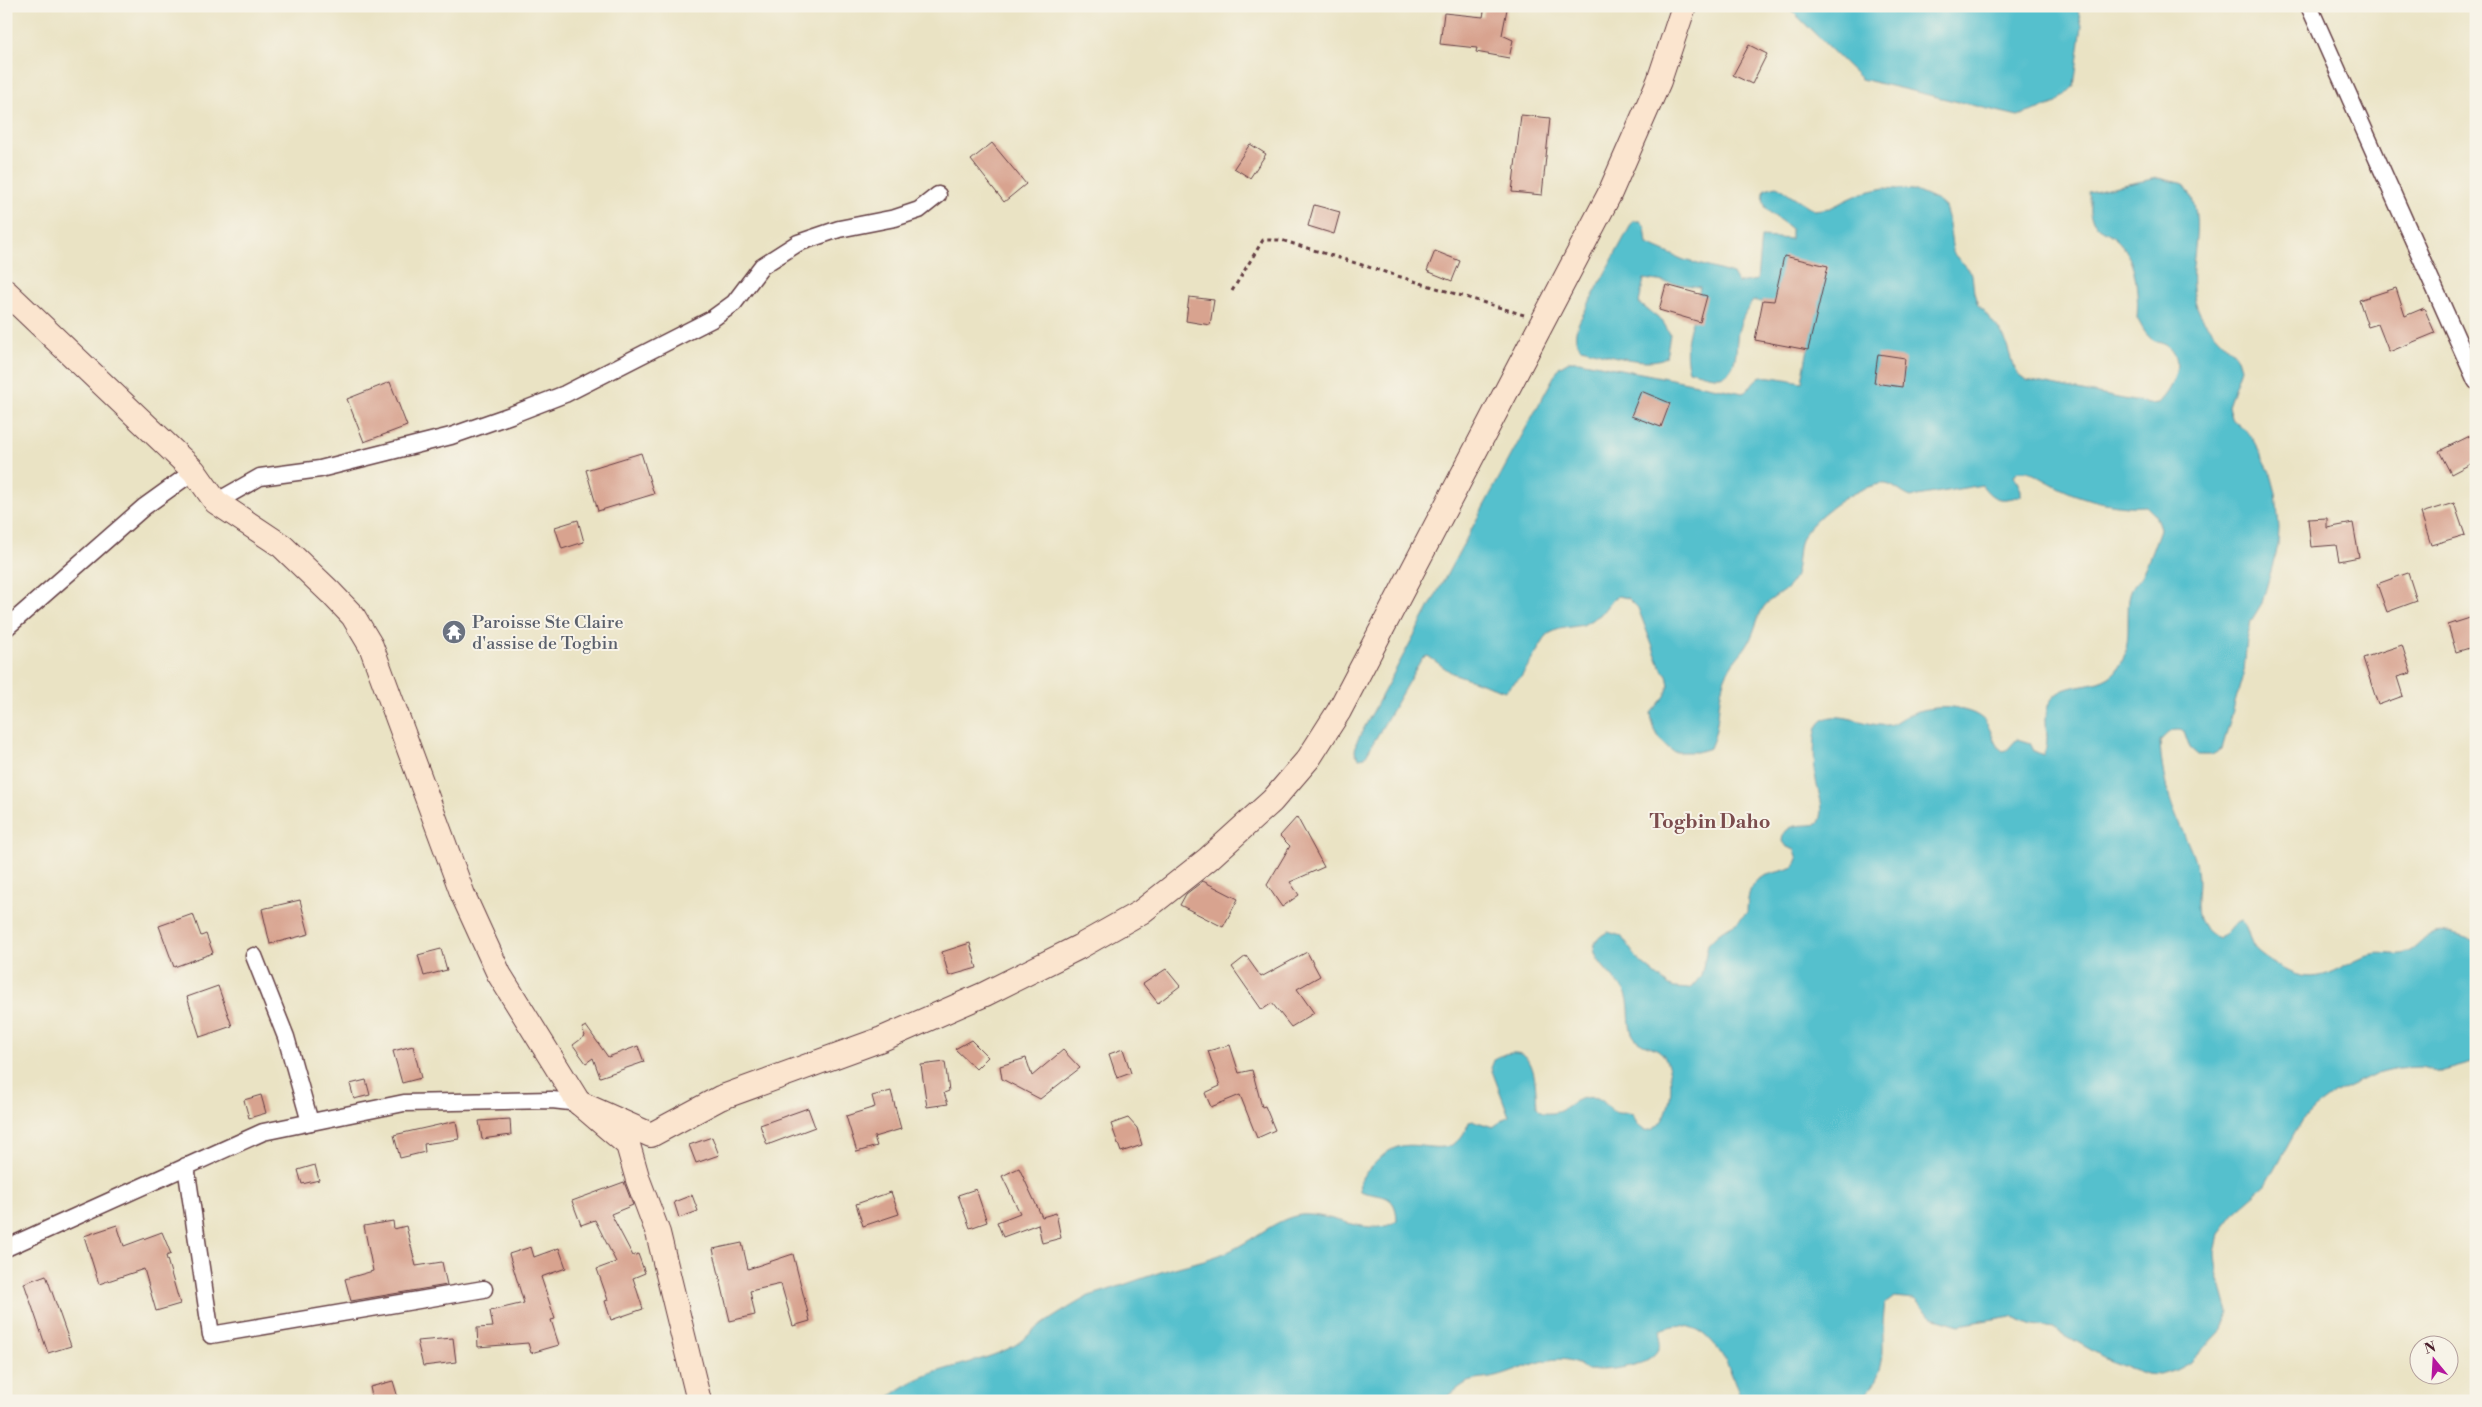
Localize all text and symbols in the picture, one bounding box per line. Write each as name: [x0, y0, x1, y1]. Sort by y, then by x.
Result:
place label: Paroisse Ste Claire d'assise de Togbin: [472, 611, 624, 655]
temple icon: Paroisse Ste Claire d'assise de Togbin: [441, 619, 467, 645]
district label: Togbin Daho: [1649, 810, 1771, 835]
north arrow: [2410, 1334, 2460, 1384]
text: N: [2422, 1338, 2438, 1359]

